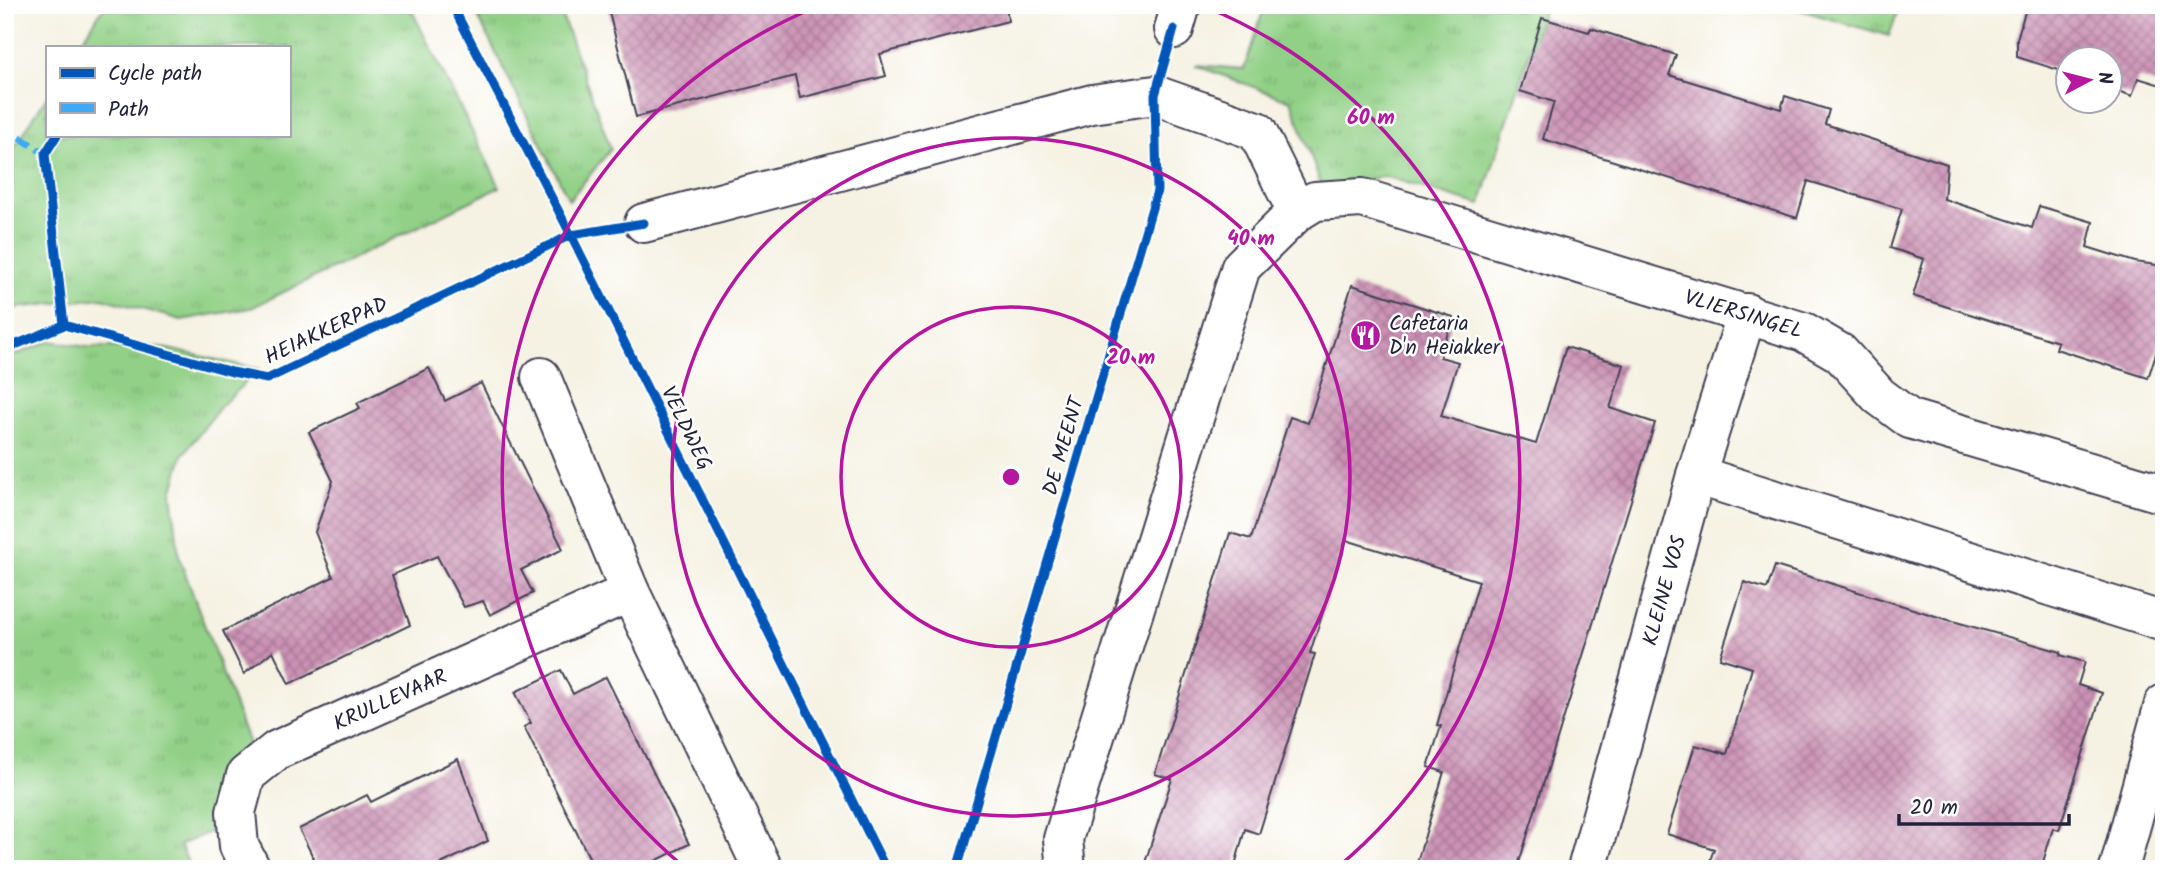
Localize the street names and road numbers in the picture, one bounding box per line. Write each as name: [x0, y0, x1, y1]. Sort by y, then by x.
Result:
street label: VLIERSINGEL: [1680, 282, 1806, 349]
street label: HEIAKKERPAD: [260, 288, 394, 374]
street label: VELDWEG: [651, 381, 720, 476]
street label: DE MEENT: [1035, 392, 1095, 499]
street label: KLEINE VOS: [1635, 532, 1696, 650]
street label: KRULLEVAAR: [328, 661, 453, 741]

